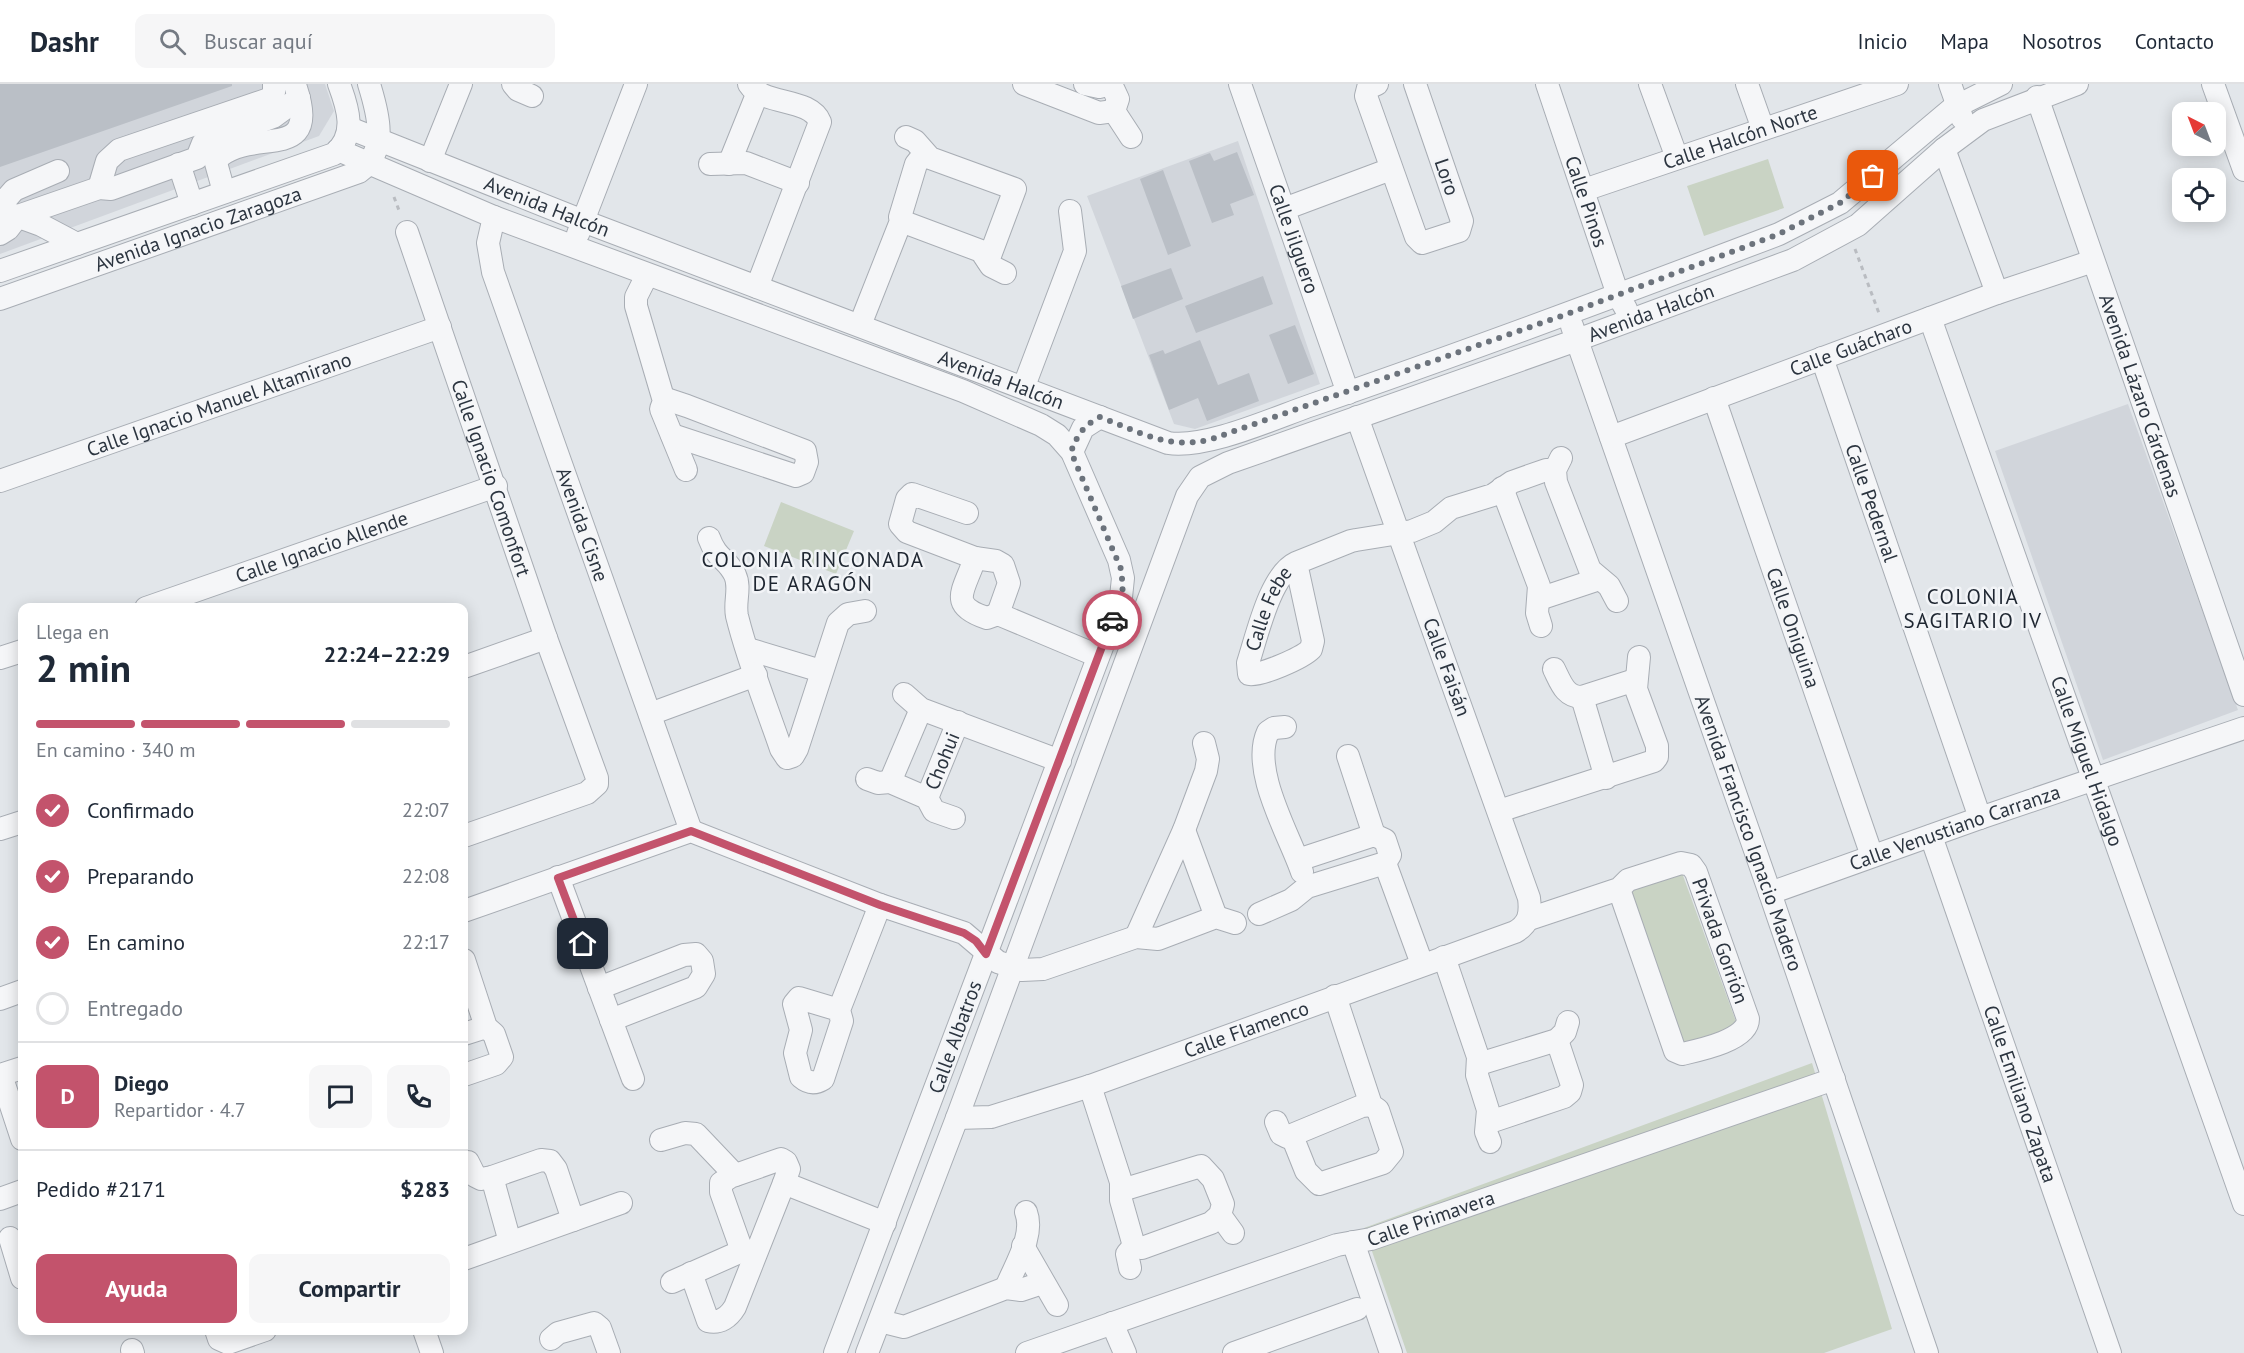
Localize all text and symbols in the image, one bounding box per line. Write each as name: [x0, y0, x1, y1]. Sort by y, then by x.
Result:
search box: [135, 14, 555, 68]
text: Dashr: [30, 23, 99, 60]
icon: search: [156, 25, 189, 58]
text: Buscar aquí: [204, 27, 313, 55]
text: Inicio: [1858, 28, 1907, 55]
text: Mapa: [1940, 28, 1989, 55]
text: Nosotros: [2022, 28, 2102, 55]
text: Contacto: [2135, 28, 2214, 55]
street label: Calle Halcón Norte: [1660, 99, 1821, 175]
north arrow: [2172, 102, 2226, 156]
map controls: [2172, 102, 2226, 222]
pin: [1847, 150, 1898, 201]
street label: Calle Pinos: [1559, 152, 1614, 251]
street label: Loro: [1429, 155, 1465, 199]
icon: bag: [1856, 159, 1889, 192]
button: locate: [2172, 168, 2226, 222]
street label: Avenida Halcón: [481, 170, 613, 243]
street label: Avenida Ignacio Zaragoza: [91, 180, 305, 278]
street label: Calle Jilguero: [1263, 180, 1325, 297]
street label: Avenida Halcón: [1584, 277, 1718, 348]
street label: Avenida Lázaro Cárdenas: [2093, 291, 2188, 501]
street label: Calle Guácharo: [1786, 313, 1916, 382]
street label: Avenida Halcón: [935, 344, 1068, 415]
street label: Calle Ignacio Manuel Altamirano: [83, 346, 355, 463]
street label: Calle Ignacio Comonfort: [445, 376, 537, 580]
street label: Calle Pedernal: [1839, 440, 1904, 565]
street label: Avenida Cisne: [550, 464, 615, 585]
street label: Calle Ignacio Allende: [232, 505, 411, 589]
district label: COLONIA RINCONADA DE ARAGÓN: [702, 546, 924, 597]
street label: Calle Febe: [1239, 560, 1297, 654]
street label: Calle Oniguina: [1760, 564, 1826, 692]
district label: COLONIA SAGITARIO IV: [1903, 583, 2043, 634]
courier: [1082, 590, 1142, 650]
icon: car: [1096, 604, 1129, 637]
street label: Calle Faisán: [1417, 614, 1477, 720]
text: Llega en: [36, 619, 109, 645]
text: 22:24–22:29: [324, 640, 450, 668]
text: 2 min: [36, 642, 131, 693]
street label: Calle Miguel Hidalgo: [2045, 672, 2129, 850]
street label: Avenida Francisco Ignacio Madero: [1689, 692, 1809, 975]
street label: Chohui: [919, 728, 966, 794]
text: En camino · 340 m: [36, 737, 196, 763]
street label: Calle Venustiano Carranza: [1846, 779, 2064, 877]
icon: check: [36, 794, 69, 827]
text: Confirmado: [87, 796, 194, 824]
text: 22:07: [402, 797, 450, 823]
icon: check: [36, 860, 69, 893]
text: Preparando: [87, 862, 194, 890]
text: 22:08: [402, 863, 450, 889]
street label: Privada Gorrión: [1686, 874, 1755, 1007]
pin: [557, 918, 608, 969]
icon: check: [36, 926, 69, 959]
icon: home: [566, 927, 599, 960]
text: En camino: [87, 928, 185, 956]
text: 22:17: [402, 929, 450, 955]
street label: Calle Albatros: [923, 977, 987, 1097]
text: Entregado: [87, 994, 183, 1022]
street label: Calle Flamenco: [1180, 995, 1312, 1064]
street label: Calle Emiliano Zapata: [1978, 1002, 2063, 1186]
button: chat: [309, 1065, 372, 1128]
button: phone: [387, 1065, 450, 1128]
text: Diego: [114, 1069, 169, 1097]
text: D: [60, 1082, 75, 1110]
text: Repartidor · 4.7: [114, 1097, 246, 1123]
text: Pedido #2171: [36, 1175, 166, 1203]
text: $283: [400, 1175, 450, 1203]
street label: Calle Primavera: [1363, 1184, 1498, 1252]
button: Ayuda: [36, 1254, 237, 1323]
button: Compartir: [249, 1254, 450, 1323]

